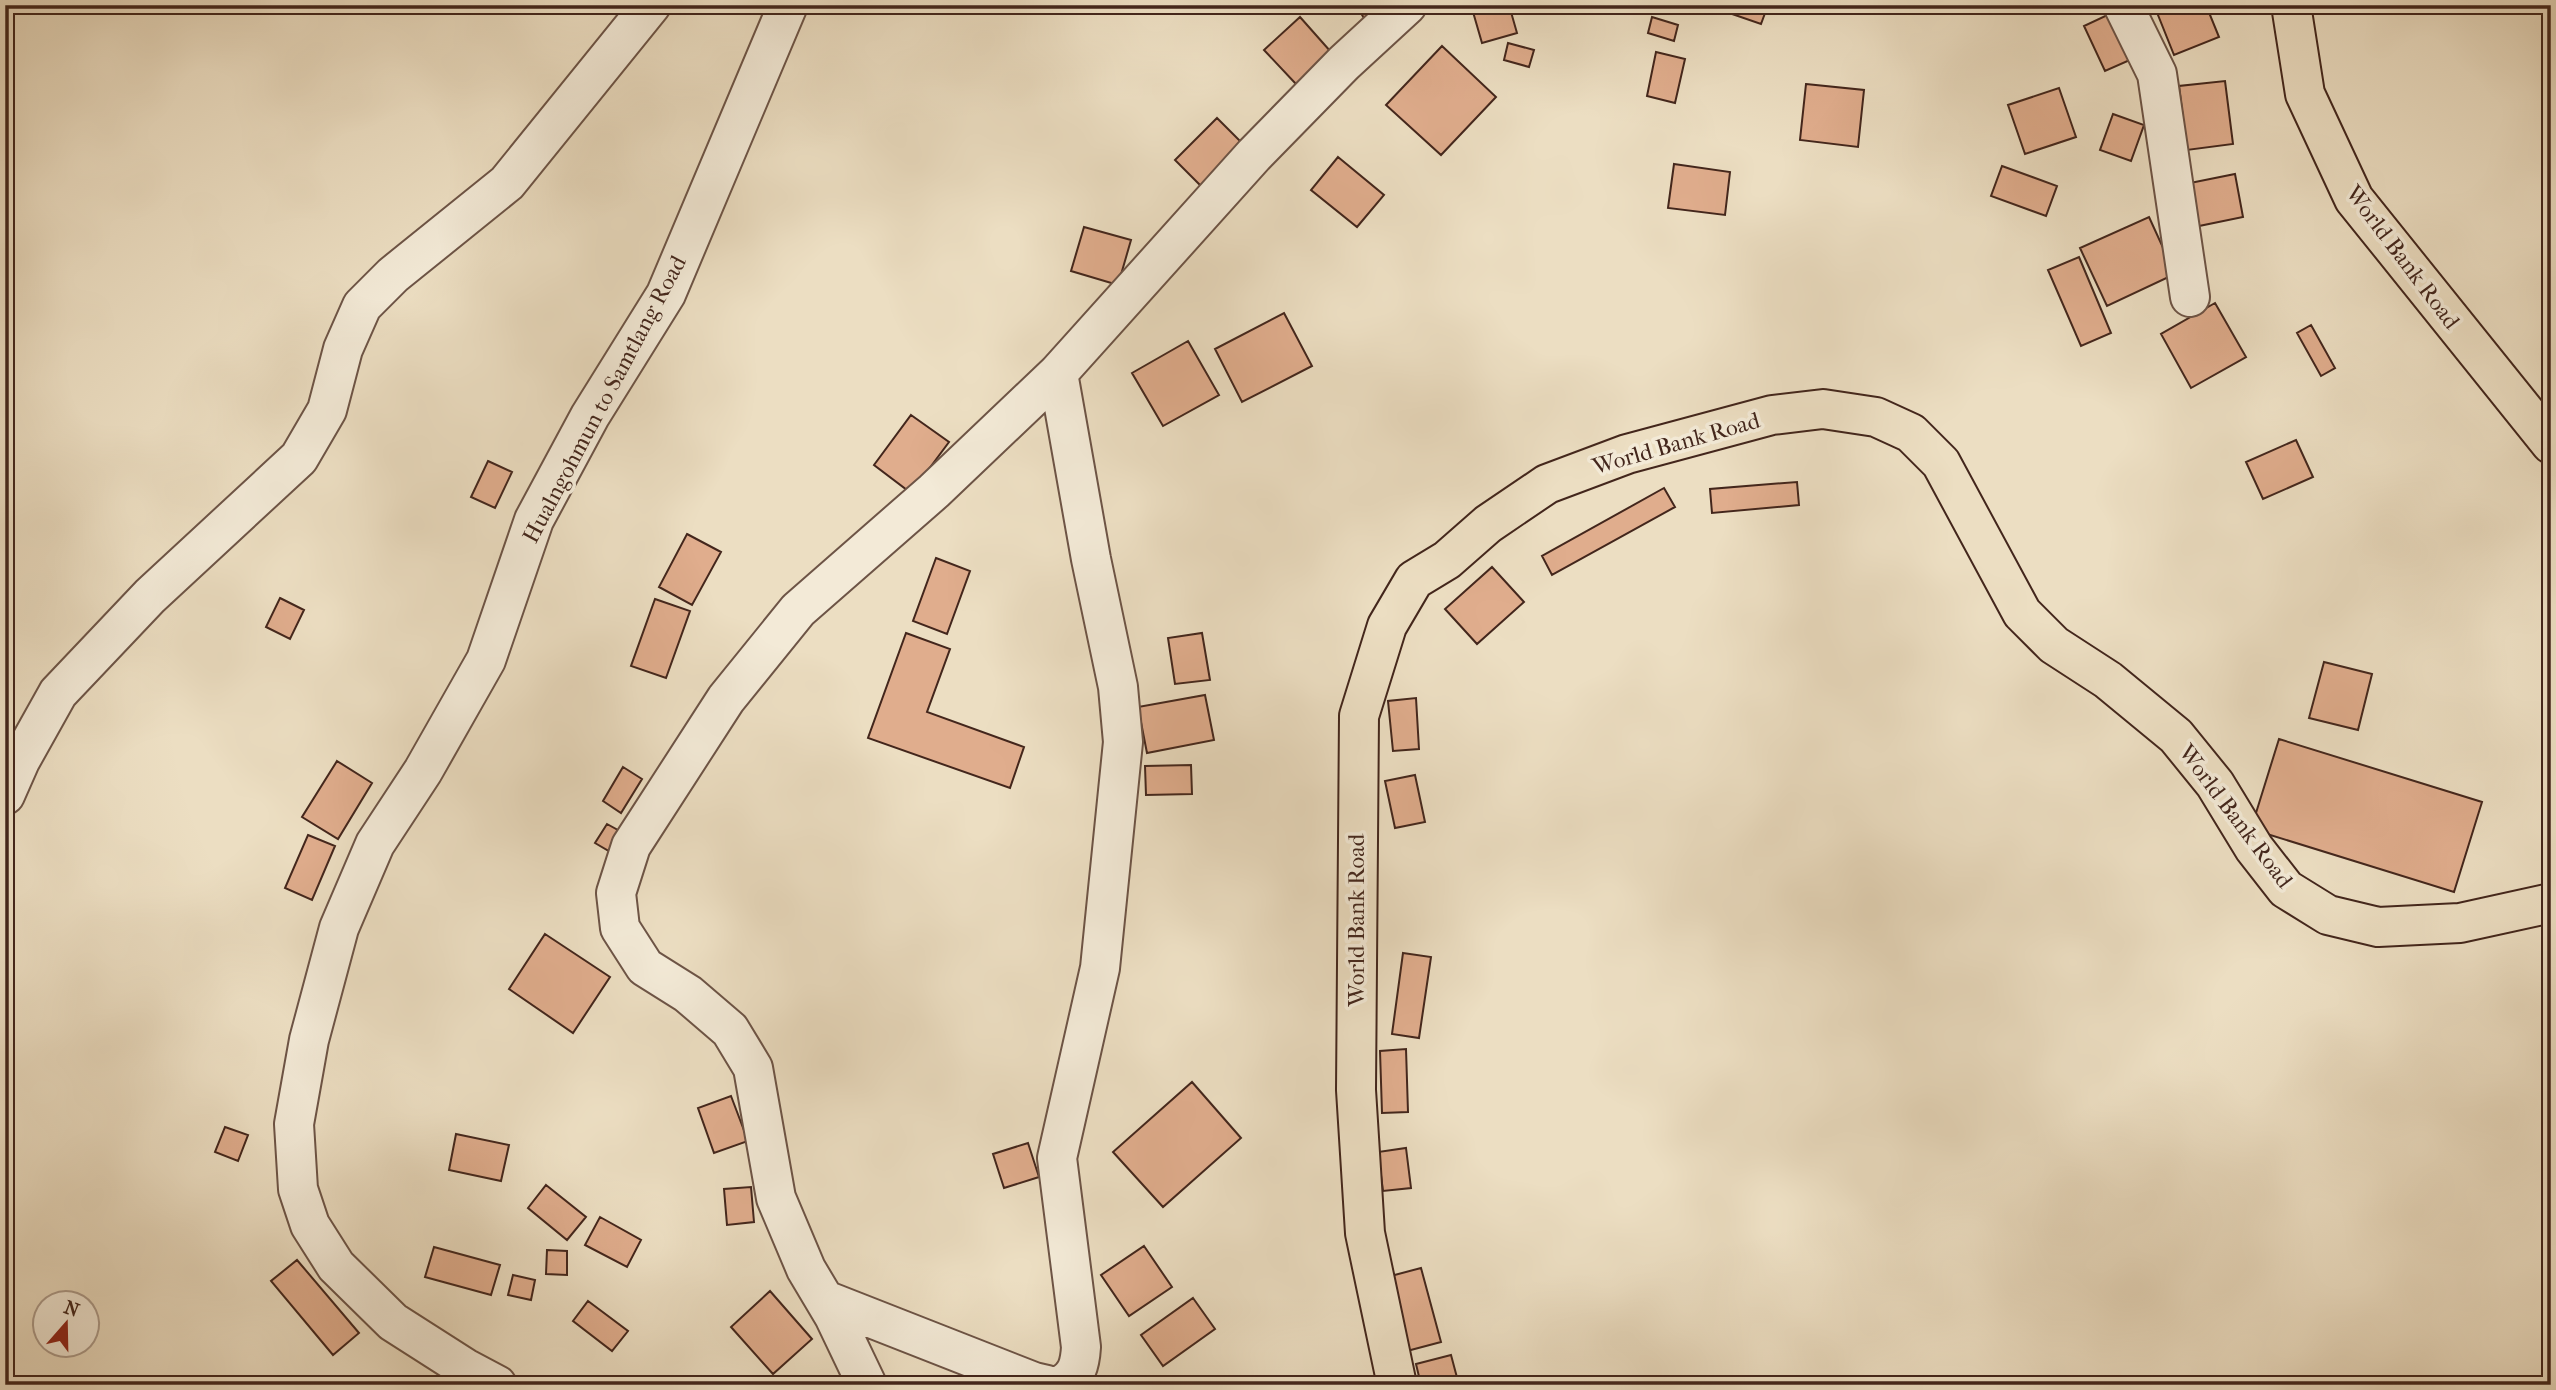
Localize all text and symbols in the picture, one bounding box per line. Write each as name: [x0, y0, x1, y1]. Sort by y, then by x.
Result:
street label: World Bank Road: [2339, 179, 2466, 335]
street label: Hualngohmun to Samtlang Road: [517, 251, 692, 547]
street label: World Bank Road: [1588, 407, 1763, 481]
street label: World Bank Road: [2172, 738, 2299, 894]
street label: World Bank Road: [1343, 833, 1370, 1007]
north arrow: [32, 1288, 102, 1358]
text: N: [61, 1296, 83, 1322]

